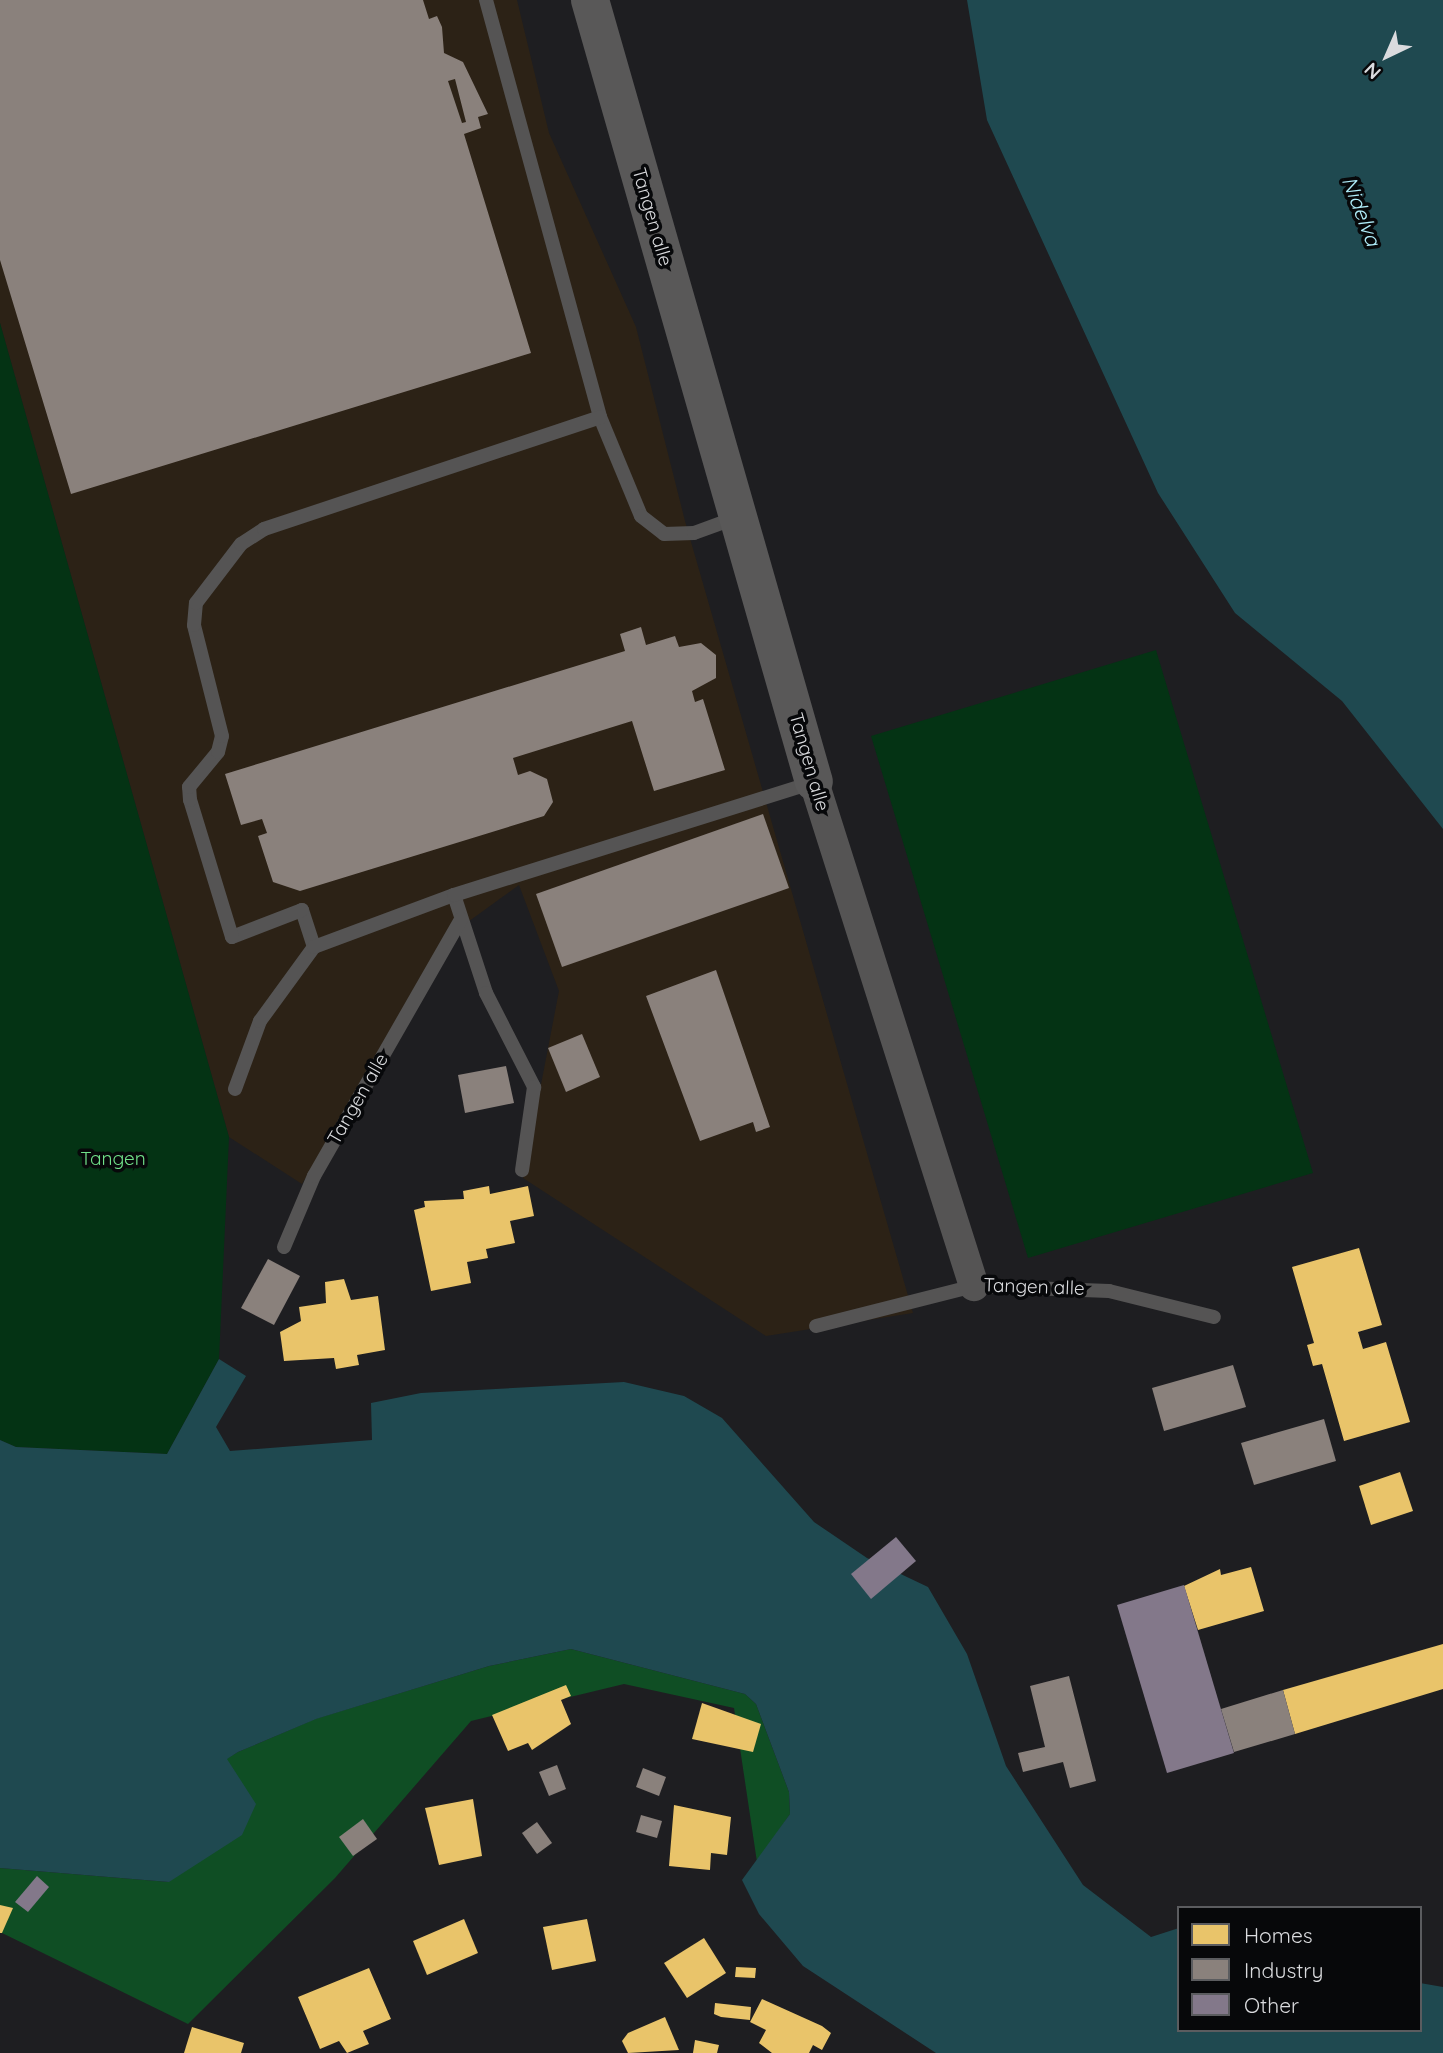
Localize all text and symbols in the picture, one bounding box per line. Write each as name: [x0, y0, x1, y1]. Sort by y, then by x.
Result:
north arrow: [1352, 21, 1422, 91]
text: N: [1359, 58, 1386, 85]
street label: Tangen alle: [627, 165, 677, 269]
water label: Nidelva: [1337, 173, 1387, 249]
street label: Tangen alle: [784, 710, 834, 814]
street label: Tangen alle: [323, 1049, 393, 1149]
park label: Tangen: [80, 1148, 146, 1170]
street label: Tangen alle: [983, 1274, 1085, 1300]
legend: [1177, 1906, 1422, 2032]
text: Homes: [1244, 1922, 1313, 1948]
text: Industry: [1244, 1957, 1323, 1983]
text: Other: [1244, 1992, 1299, 2018]

